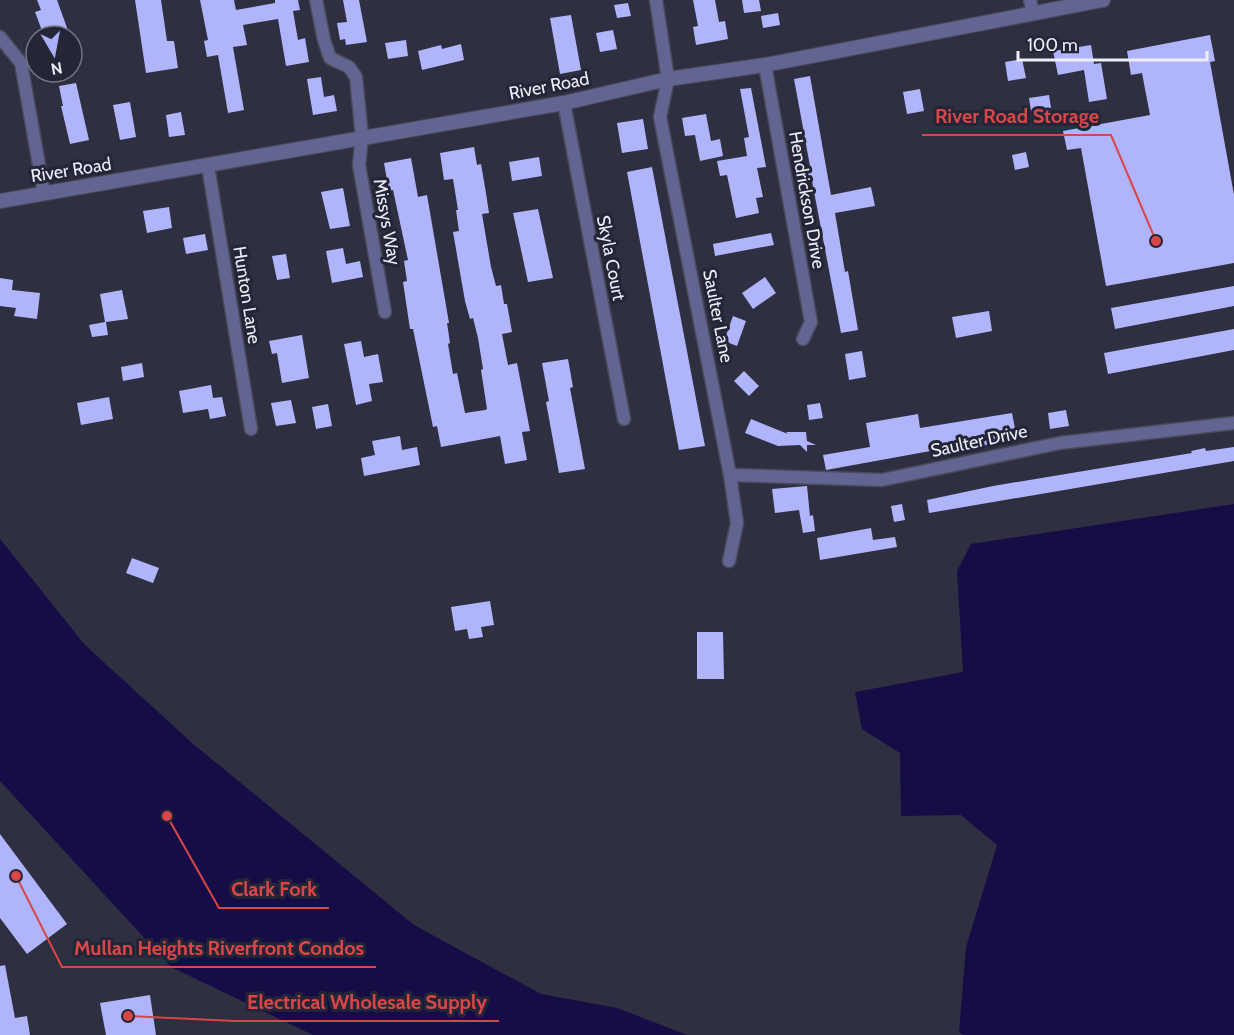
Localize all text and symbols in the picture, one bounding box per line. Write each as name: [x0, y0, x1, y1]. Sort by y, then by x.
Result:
north arrow: [24, 24, 84, 84]
scale bar: [1018, 24, 1207, 62]
text: 100 m: [1027, 34, 1078, 56]
text: N: [49, 58, 64, 79]
street label: River Road: [507, 67, 591, 105]
callout: River Road Storage: [922, 97, 1111, 135]
text: River Road Storage: [935, 104, 1099, 128]
street label: Hendrickson Drive: [784, 129, 830, 271]
street label: River Road: [29, 153, 113, 187]
street label: Missys Way: [369, 177, 405, 267]
street label: Skyla Court: [592, 213, 630, 303]
street label: Hunton Lane: [228, 244, 266, 346]
street label: Saulter Lane: [698, 267, 738, 365]
street label: Saulter Drive: [929, 420, 1029, 462]
callout: Clark Fork: [219, 870, 329, 908]
text: Clark Fork: [231, 877, 317, 901]
callout: Mullan Heights Riverfront Condos: [62, 929, 376, 967]
text: Mullan Heights Riverfront Condos: [74, 936, 364, 960]
callout: Electrical Wholesale Supply: [235, 983, 499, 1021]
text: Electrical Wholesale Supply: [247, 990, 487, 1014]

